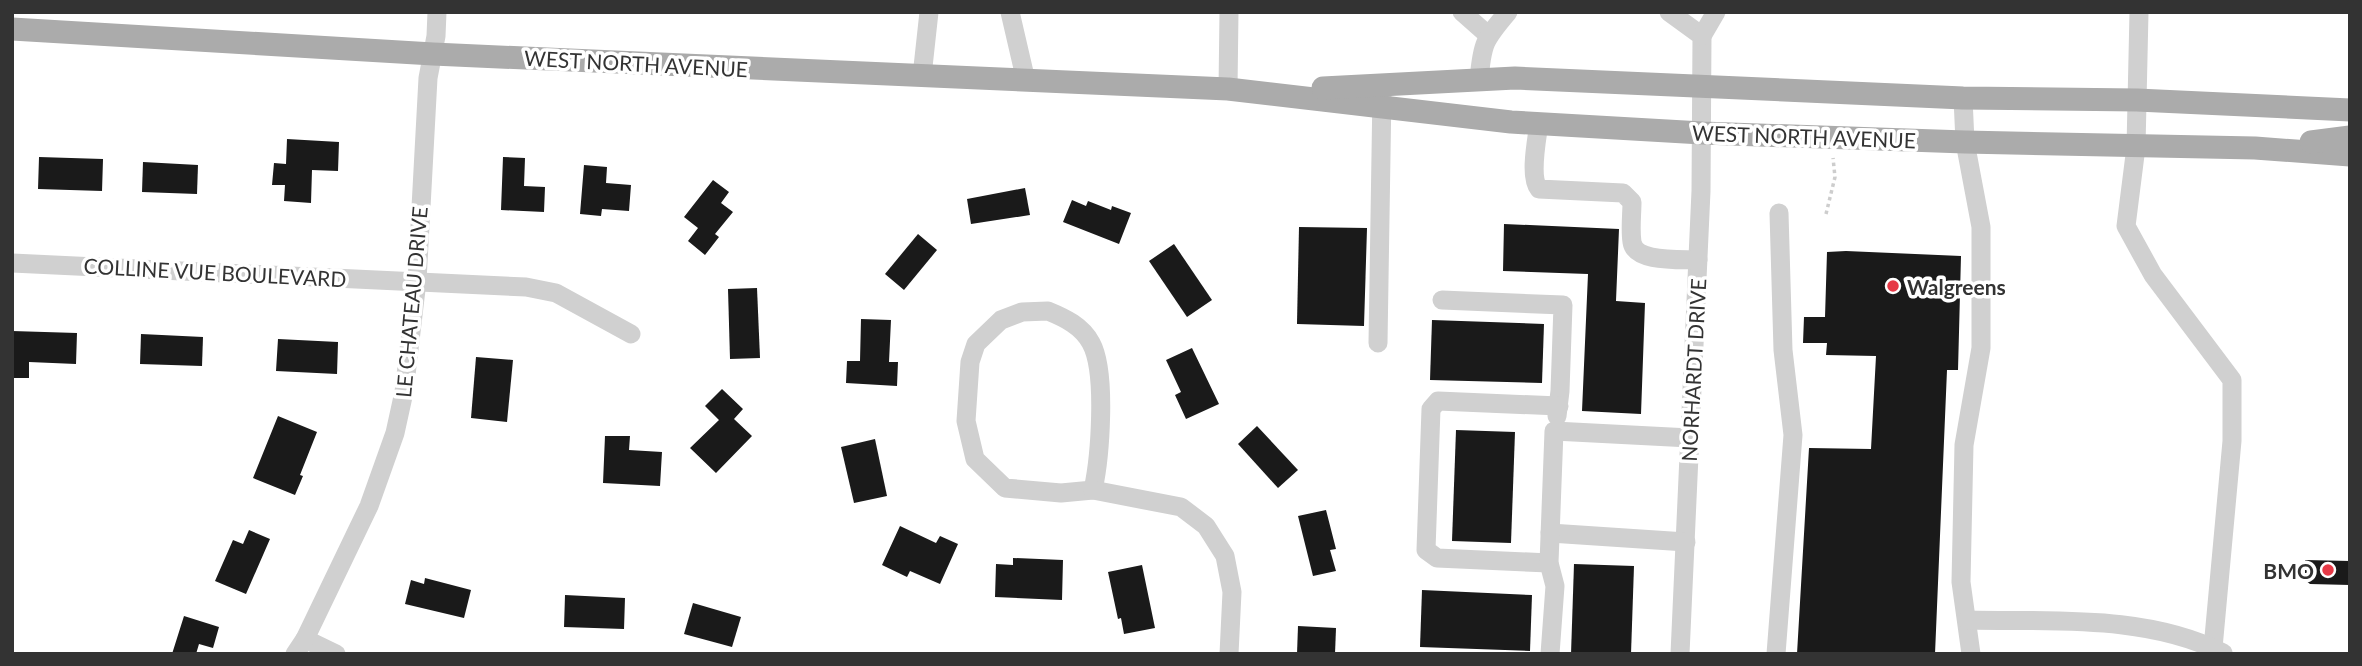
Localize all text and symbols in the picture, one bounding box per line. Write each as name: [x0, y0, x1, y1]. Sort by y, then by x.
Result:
street label: WEST NORTH AVENUE: [523, 45, 749, 81]
street label: WEST NORTH AVENUE: [1692, 120, 1916, 152]
street label: LE CHATEAU DRIVE: [390, 205, 432, 399]
street label: COLLINE VUE BOULEVARD: [83, 253, 347, 291]
place label: Walgreens: [1907, 274, 2006, 299]
street label: NORHARDT DRIVE: [1676, 278, 1710, 462]
marker: Walgreens: [1885, 278, 1901, 294]
place label: BMO: [2263, 558, 2314, 583]
marker: BMO: [2320, 562, 2336, 578]

